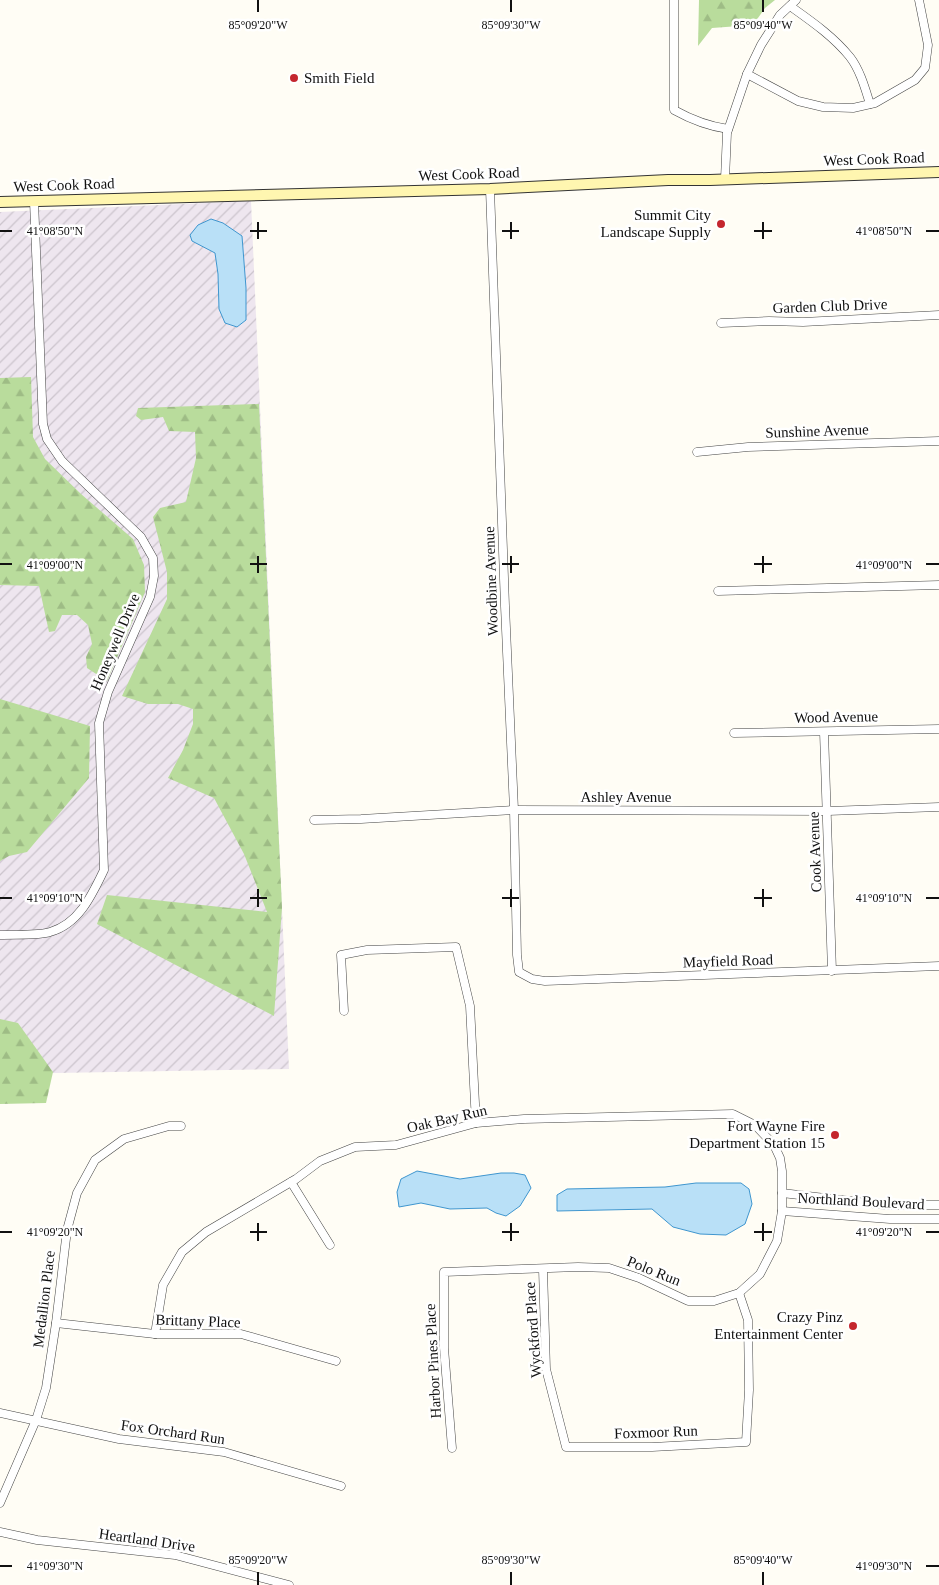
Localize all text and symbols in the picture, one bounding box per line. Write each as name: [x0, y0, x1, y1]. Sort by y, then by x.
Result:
text: 85°09'20"W: [228, 18, 288, 32]
text: 85°09'30"W: [481, 18, 541, 32]
text: 85°09'40"W: [733, 18, 793, 32]
place label: Smith Field: [304, 70, 375, 86]
marker: Smith Field: [288, 72, 300, 84]
street label: West Cook Road: [823, 149, 925, 169]
street label: West Cook Road: [418, 164, 520, 184]
street label: West Cook Road: [13, 175, 115, 195]
place label: Summit City Landscape Supply: [601, 207, 712, 240]
marker: Summit City Landscape Supply: [715, 218, 727, 230]
text: 41°08'50"N: [27, 224, 84, 238]
text: 41°08'50"N: [856, 224, 913, 238]
street label: Garden Club Drive: [772, 296, 888, 316]
street label: Sunshine Avenue: [765, 421, 869, 441]
street label: Woodbine Avenue: [481, 526, 501, 636]
text: 41°09'00"N: [27, 558, 84, 572]
text: 41°09'00"N: [856, 558, 913, 572]
street label: Honeywell Drive: [87, 591, 143, 693]
street label: Wood Avenue: [794, 708, 878, 726]
street label: Ashley Avenue: [581, 789, 672, 805]
street label: Cook Avenue: [806, 811, 824, 893]
text: 41°09'10"N: [27, 891, 84, 905]
text: 41°09'10"N: [856, 891, 913, 905]
street label: Mayfield Road: [683, 951, 774, 971]
street label: Oak Bay Run: [405, 1102, 489, 1136]
place label: Fort Wayne Fire Department Station 15: [689, 1118, 825, 1151]
marker: Fort Wayne Fire Department Station 15: [829, 1129, 841, 1141]
street label: Northland Boulevard: [797, 1190, 925, 1212]
text: 41°09'20"N: [27, 1225, 84, 1239]
text: 41°09'20"N: [856, 1225, 913, 1239]
street label: Medallion Place: [30, 1249, 58, 1349]
street label: Polo Run: [625, 1253, 684, 1289]
street label: Wyckford Place: [522, 1281, 544, 1379]
street label: Harbor Pines Place: [422, 1303, 444, 1419]
place label: Crazy Pinz Entertainment Center: [714, 1309, 843, 1342]
street label: Brittany Place: [155, 1312, 241, 1330]
marker: Crazy Pinz Entertainment Center: [847, 1320, 859, 1332]
street label: Fox Orchard Run: [120, 1417, 227, 1447]
street label: Foxmoor Run: [614, 1423, 699, 1441]
street label: Heartland Drive: [98, 1525, 196, 1555]
text: 85°09'20"W: [228, 1553, 288, 1567]
text: 85°09'30"W: [481, 1553, 541, 1567]
text: 85°09'40"W: [733, 1553, 793, 1567]
text: 41°09'30"N: [27, 1559, 84, 1573]
text: 41°09'30"N: [856, 1559, 913, 1573]

